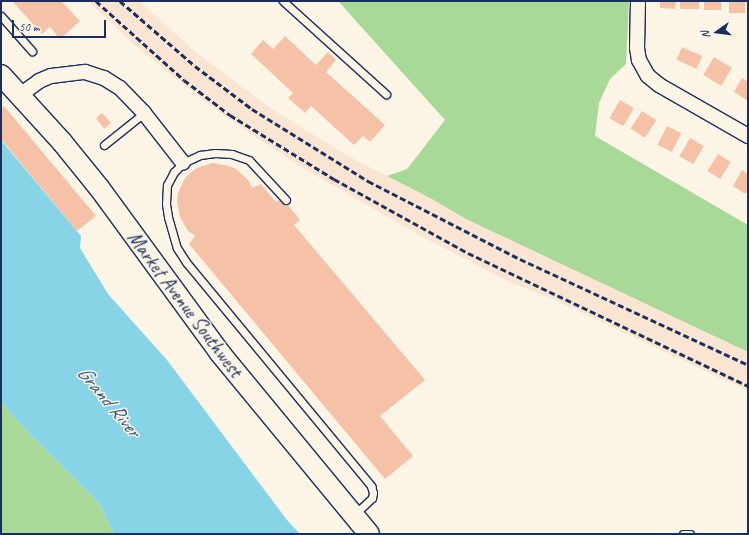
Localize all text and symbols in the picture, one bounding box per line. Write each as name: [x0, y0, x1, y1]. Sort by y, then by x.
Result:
scale bar: [14, 12, 108, 38]
north arrow: [697, 12, 737, 52]
text: 50 m: [19, 19, 39, 35]
text: N: [698, 30, 713, 40]
street label: Market Avenue Southwest: [122, 226, 248, 382]
water label: Grand River: [72, 360, 146, 442]

